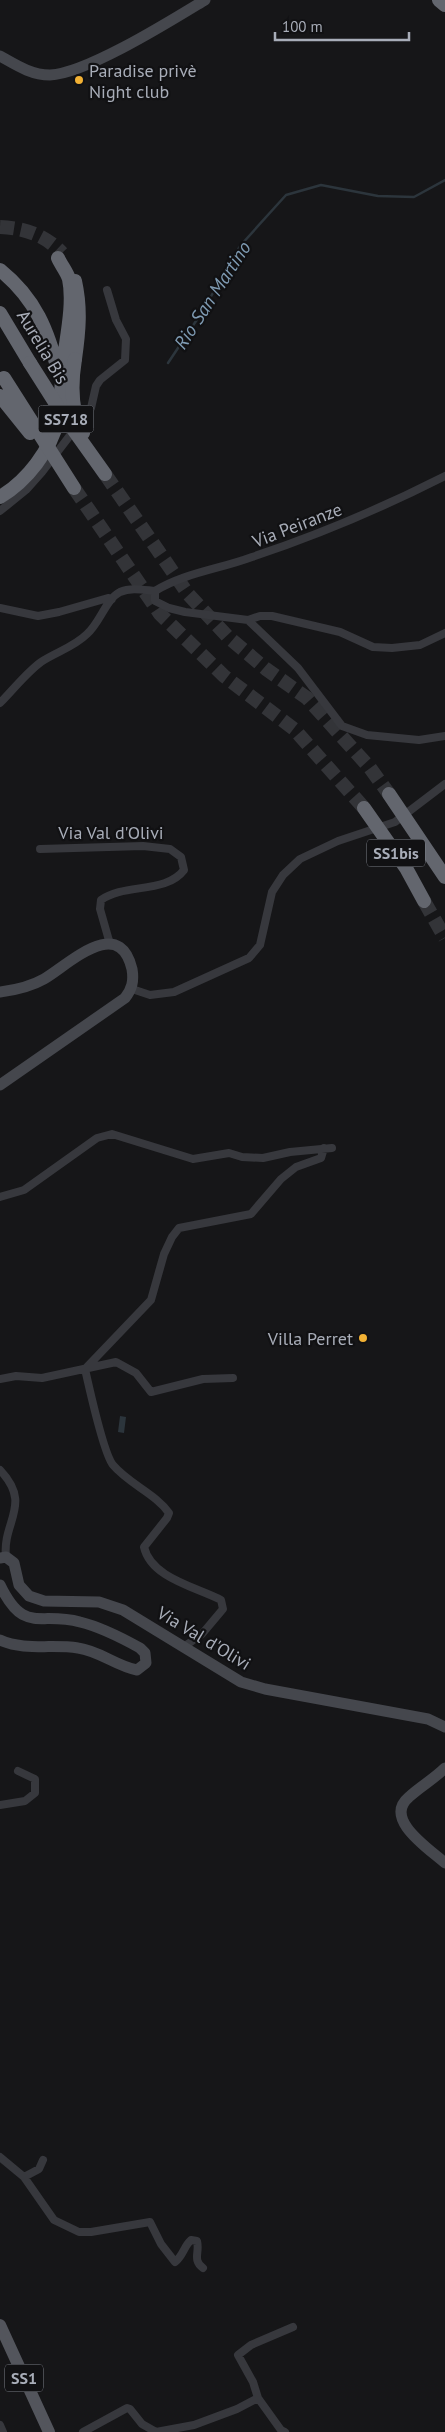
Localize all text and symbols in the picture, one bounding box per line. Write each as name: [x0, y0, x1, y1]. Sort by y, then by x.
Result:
scale bar: [275, 10, 409, 42]
text: 100 m: [282, 17, 323, 36]
place label: Paradise privè Night club: [89, 59, 197, 103]
marker: Paradise privè Night club: [73, 74, 85, 86]
water label: Rio San Martino: [168, 237, 256, 353]
street label: Aurelia Bis: [12, 306, 74, 388]
road number: SS718: [38, 406, 94, 432]
street label: Via Peiranze: [248, 497, 345, 553]
street label: Via Val d'Olivi: [57, 821, 164, 844]
road number: SS1bis: [367, 840, 425, 866]
place label: Villa Perret: [267, 1327, 353, 1350]
marker: Villa Perret: [357, 1332, 369, 1344]
street label: Via Val d'Olivi: [152, 1600, 255, 1675]
road number: SS1: [5, 2364, 43, 2392]

